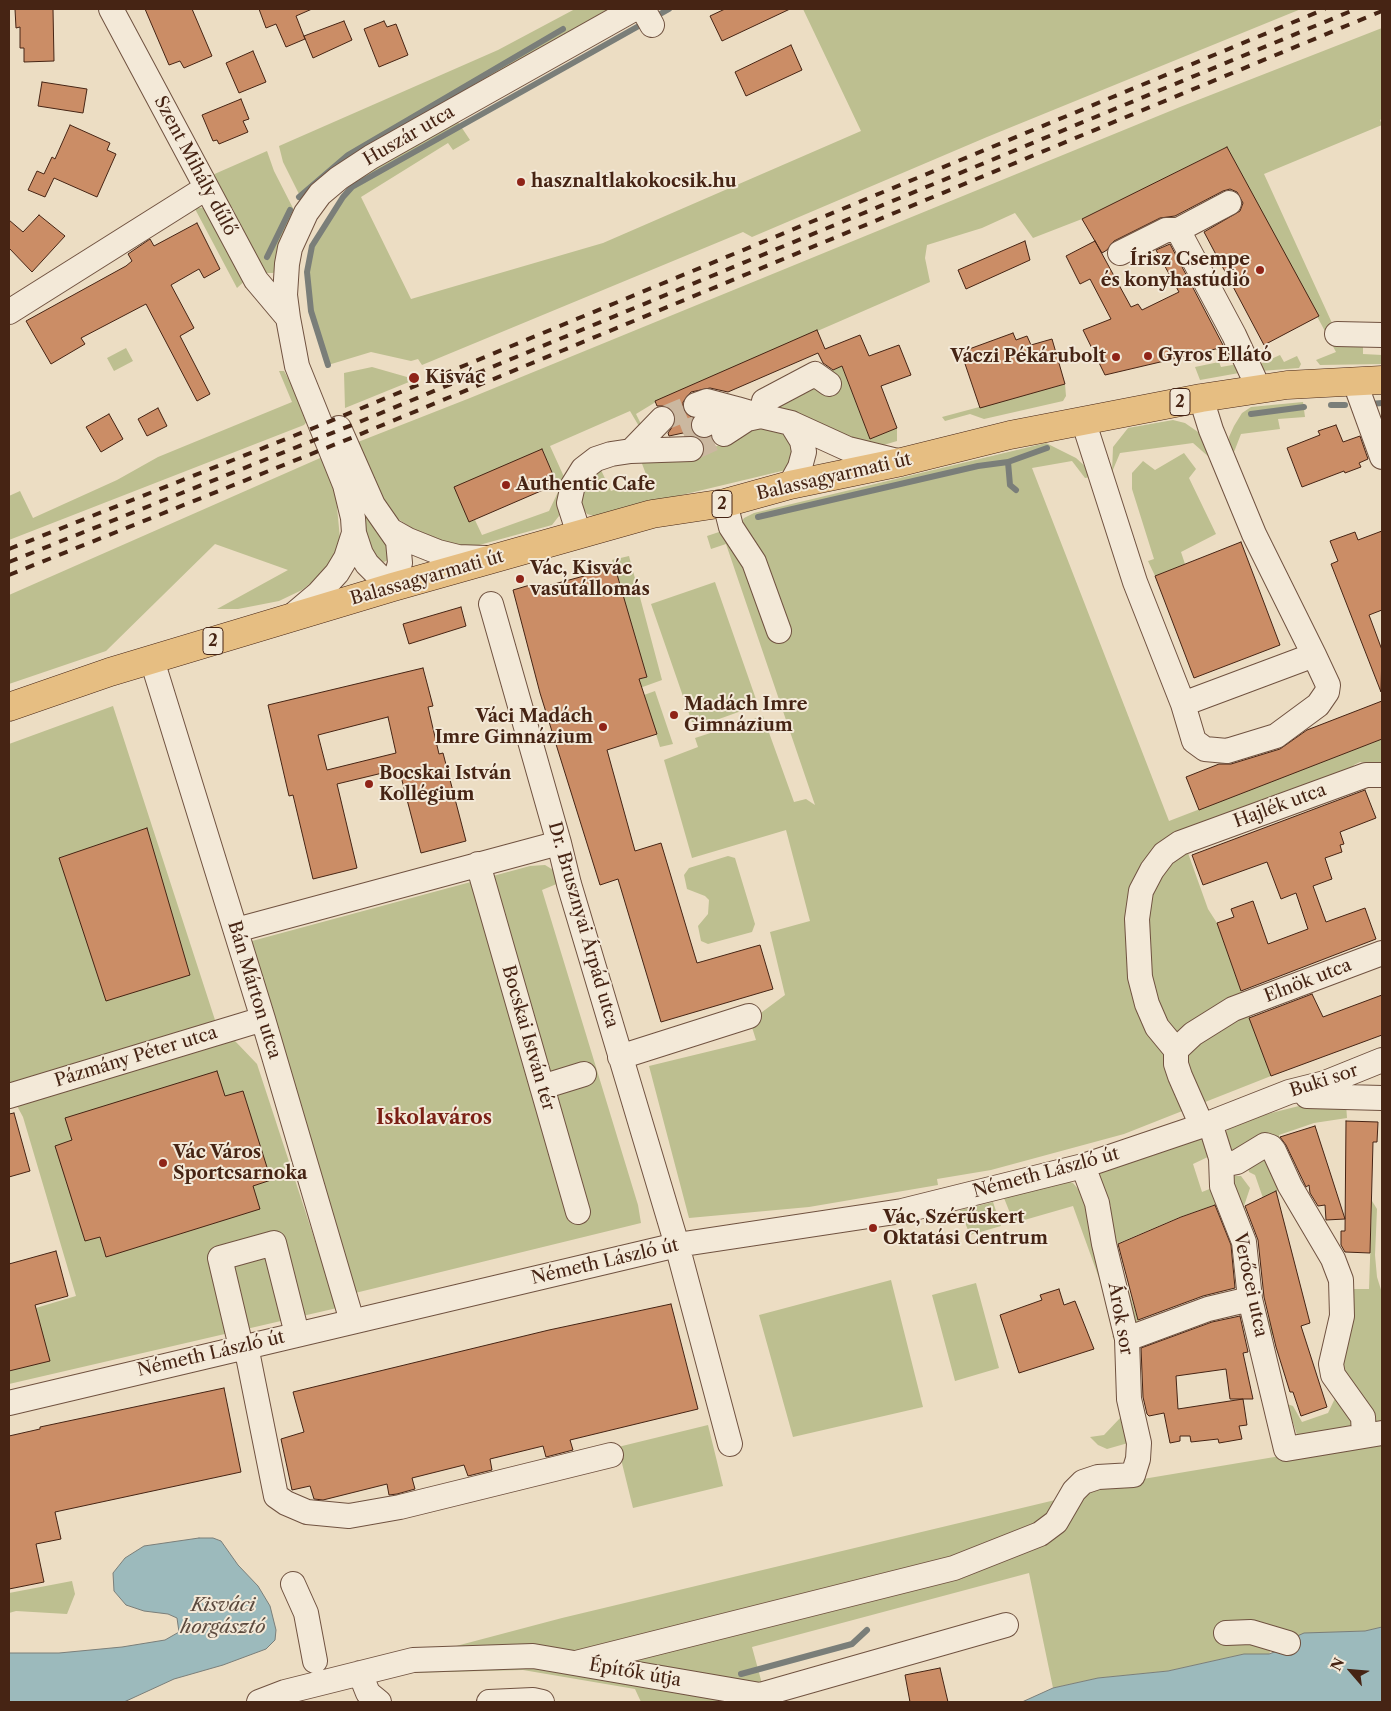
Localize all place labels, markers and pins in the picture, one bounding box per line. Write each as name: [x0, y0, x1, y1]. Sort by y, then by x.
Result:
place label: hasznaltlakokocsik.hu: [531, 171, 737, 193]
marker: hasznaltlakokocsik.hu: [515, 176, 527, 188]
place label: Írisz Csempe és konyhastúdió: [1101, 249, 1250, 292]
marker: Írisz Csempe és konyhastúdió: [1254, 264, 1266, 276]
place label: Gyros Ellátó: [1158, 345, 1272, 367]
place label: Váczi Pékárubolt: [950, 346, 1106, 368]
marker: Gyros Ellátó: [1142, 350, 1154, 362]
marker: Váczi Pékárubolt: [1110, 351, 1122, 363]
place label: Kisvác: [425, 367, 485, 389]
marker: Kisvác: [407, 371, 421, 385]
place label: Authentic Cafe: [516, 474, 655, 496]
marker: Authentic Cafe: [500, 479, 512, 491]
place label: Vác, Kisvác vasútállomás: [530, 558, 650, 600]
marker: Vác, Kisvác vasútállomás: [514, 573, 526, 585]
place label: Madách Imre Gimnázium: [684, 694, 807, 736]
place label: Váci Madách Imre Gimnázium: [435, 706, 593, 749]
marker: Madách Imre Gimnázium: [668, 709, 680, 721]
marker: Váci Madách Imre Gimnázium: [597, 721, 609, 733]
place label: Bocskai István Kollégium: [379, 763, 511, 806]
marker: Bocskai István Kollégium: [363, 778, 375, 790]
place label: Vác Város Sportcsarnoka: [173, 1142, 307, 1184]
marker: Vác Város Sportcsarnoka: [157, 1157, 169, 1169]
place label: Vác, Szérűskert Oktatási Centrum: [883, 1207, 1048, 1250]
marker: Vác, Szérűskert Oktatási Centrum: [867, 1222, 879, 1234]

